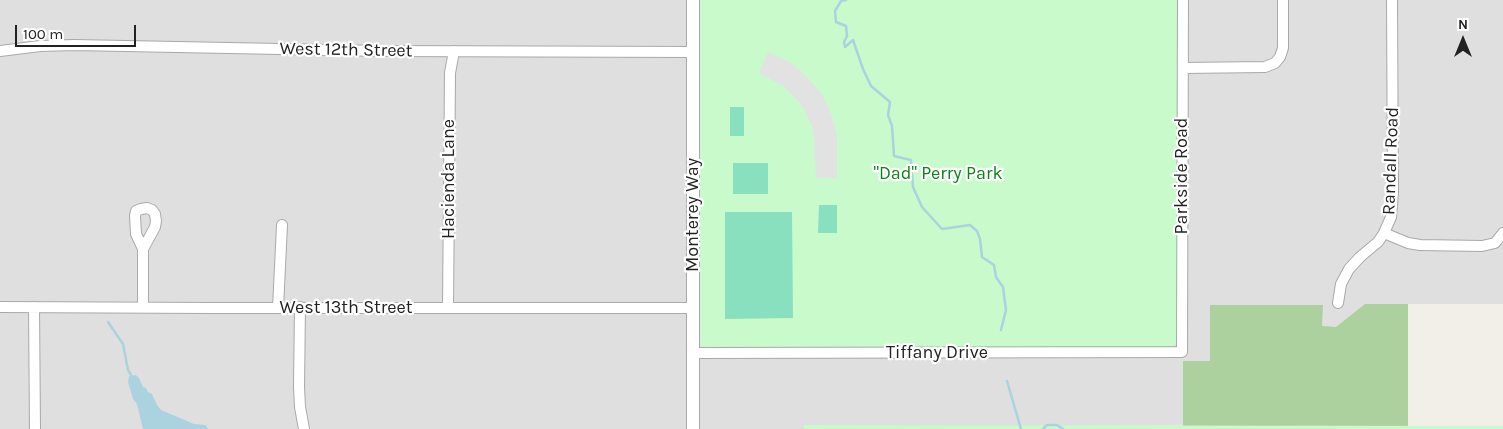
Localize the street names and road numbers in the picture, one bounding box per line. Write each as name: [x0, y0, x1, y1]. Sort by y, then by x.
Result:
street label: West 12th Street: [279, 38, 413, 62]
street label: Randall Road: [1378, 107, 1404, 215]
street label: Parkside Road: [1171, 118, 1193, 234]
street label: Hacienda Lane: [438, 119, 460, 239]
street label: Monterey Way: [682, 158, 704, 272]
street label: West 13th Street: [279, 297, 413, 319]
street label: Tiffany Drive: [886, 342, 988, 364]

